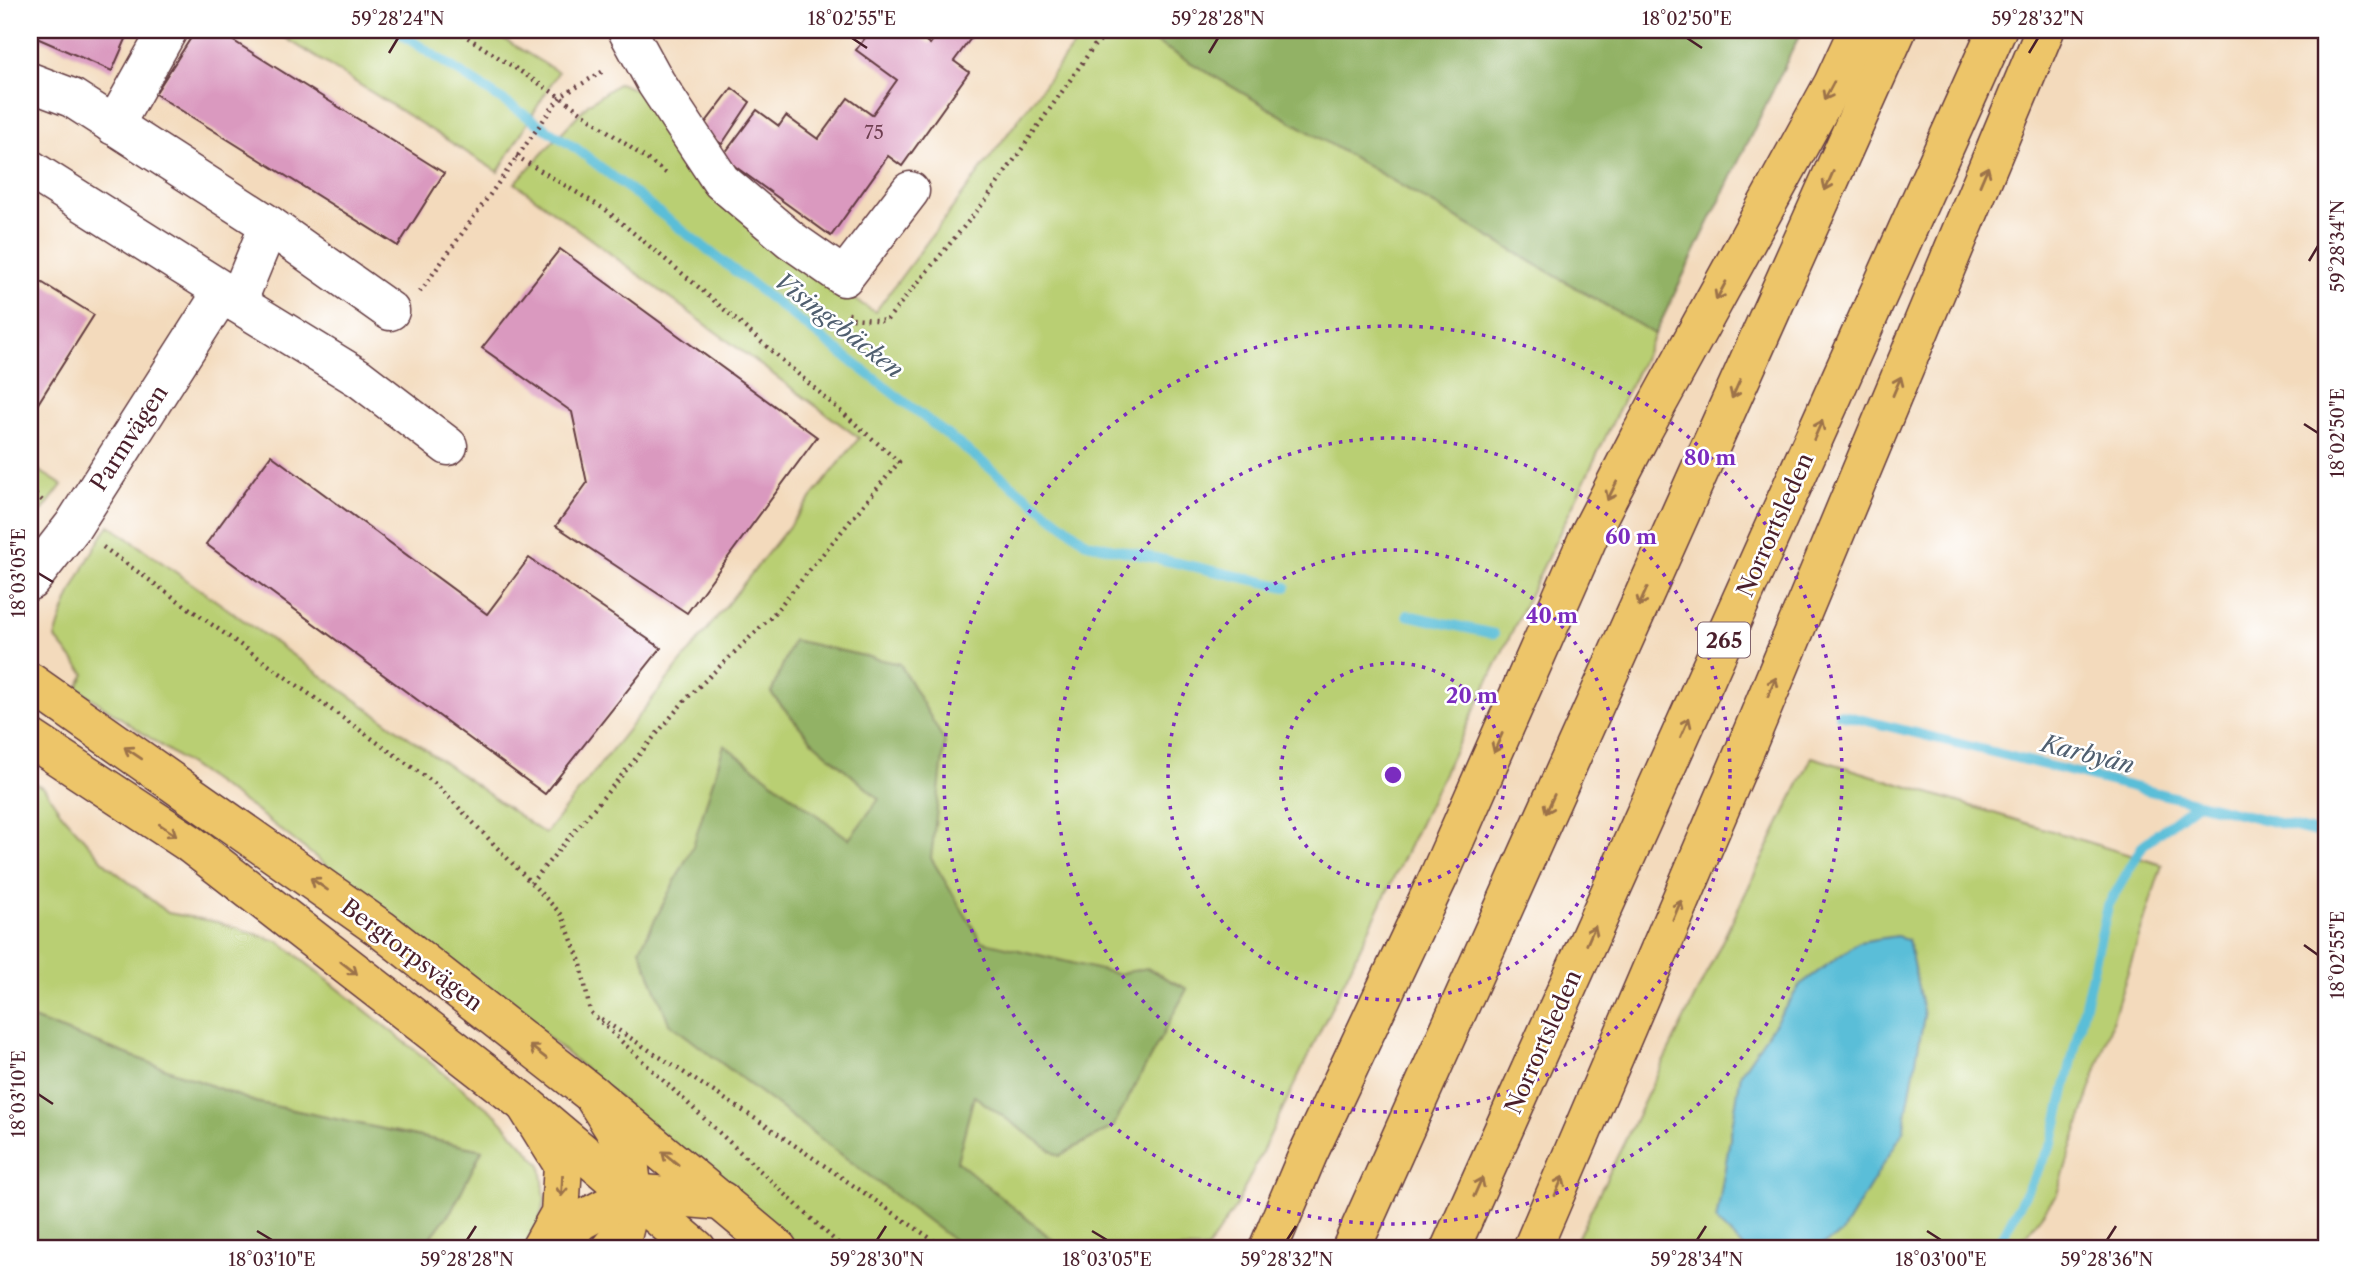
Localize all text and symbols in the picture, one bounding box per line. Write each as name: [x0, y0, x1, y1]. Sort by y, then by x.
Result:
text: 59°28'24"N: [351, 8, 445, 30]
text: 18°02'55"E: [808, 8, 896, 30]
text: 59°28'28"N: [1171, 8, 1265, 30]
text: 18°02'50"E: [1642, 8, 1732, 30]
text: 59°28'32"N: [1992, 8, 2085, 30]
one-way arrow: [1822, 80, 1835, 101]
house number: 75: [864, 121, 884, 144]
one-way arrow: [1978, 166, 1991, 187]
one-way arrow: [1822, 170, 1835, 192]
text: 59°28'34"N: [2327, 199, 2349, 292]
water label: Visingebäcken: [769, 266, 909, 384]
one-way arrow: [1714, 281, 1728, 301]
one-way arrow: [1891, 376, 1904, 397]
one-way arrow: [1729, 378, 1742, 399]
street label: Parmvägen: [84, 380, 174, 496]
text: 18°02'50"E: [2327, 388, 2349, 478]
one-way arrow: [1812, 420, 1825, 441]
text: 80 m: [1684, 445, 1736, 470]
street label: Norrortsleden: [1731, 449, 1819, 601]
one-way arrow: [1604, 480, 1618, 501]
text: 60 m: [1605, 524, 1657, 549]
text: 18°03'05"E: [8, 528, 30, 618]
one-way arrow: [1636, 586, 1649, 607]
text: 40 m: [1526, 603, 1578, 628]
road number: 265: [1698, 622, 1750, 658]
one-way arrow: [1766, 676, 1779, 698]
text: 20 m: [1446, 683, 1498, 708]
one-way arrow: [1679, 717, 1692, 738]
water label: Karbyån: [2037, 728, 2137, 780]
one-way arrow: [1491, 732, 1504, 753]
one-way arrow: [124, 746, 143, 760]
centre of rings: [1381, 763, 1405, 787]
one-way arrow: [1543, 793, 1556, 815]
one-way arrow: [158, 822, 177, 837]
one-way arrow: [310, 877, 329, 891]
street label: Bergtorpsvägen: [336, 893, 488, 1017]
one-way arrow: [1671, 899, 1684, 921]
text: 18°02'55"E: [2327, 911, 2349, 999]
one-way arrow: [1585, 925, 1598, 946]
one-way arrow: [339, 960, 358, 975]
street label: Norrortsleden: [1499, 966, 1587, 1118]
one-way arrow: [530, 1044, 548, 1059]
text: 18°03'10"E: [8, 1050, 30, 1138]
one-way arrow: [661, 1150, 679, 1166]
one-way arrow: [555, 1174, 568, 1197]
one-way arrow: [1553, 1176, 1566, 1198]
one-way arrow: [1472, 1177, 1485, 1198]
text: 18°03'10"E: [228, 1249, 316, 1271]
text: 59°28'28"N: [420, 1249, 514, 1271]
text: 59°28'30"N: [830, 1249, 924, 1271]
text: 18°03'05"E: [1062, 1249, 1152, 1271]
text: 59°28'32"N: [1241, 1249, 1334, 1271]
text: 59°28'34"N: [1651, 1249, 1744, 1271]
text: 18°03'00"E: [1895, 1249, 1987, 1271]
text: 59°28'36"N: [2061, 1249, 2154, 1271]

